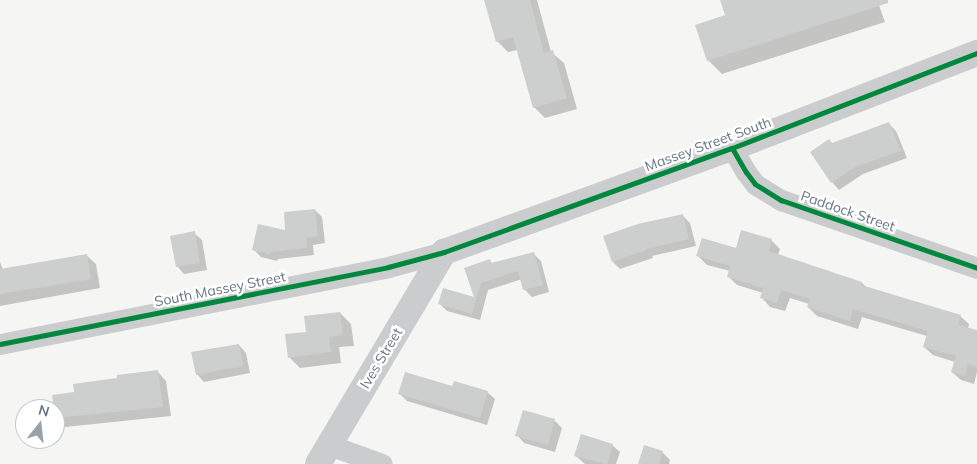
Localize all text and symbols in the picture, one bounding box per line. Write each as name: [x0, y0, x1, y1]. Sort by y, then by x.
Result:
street label: Massey Street South: [643, 113, 773, 175]
street label: Paddock Street: [799, 187, 897, 235]
street label: South Massey Street: [153, 268, 287, 310]
street label: Ives Street: [356, 325, 406, 391]
north arrow: [15, 399, 65, 449]
text: N: [36, 400, 51, 421]

